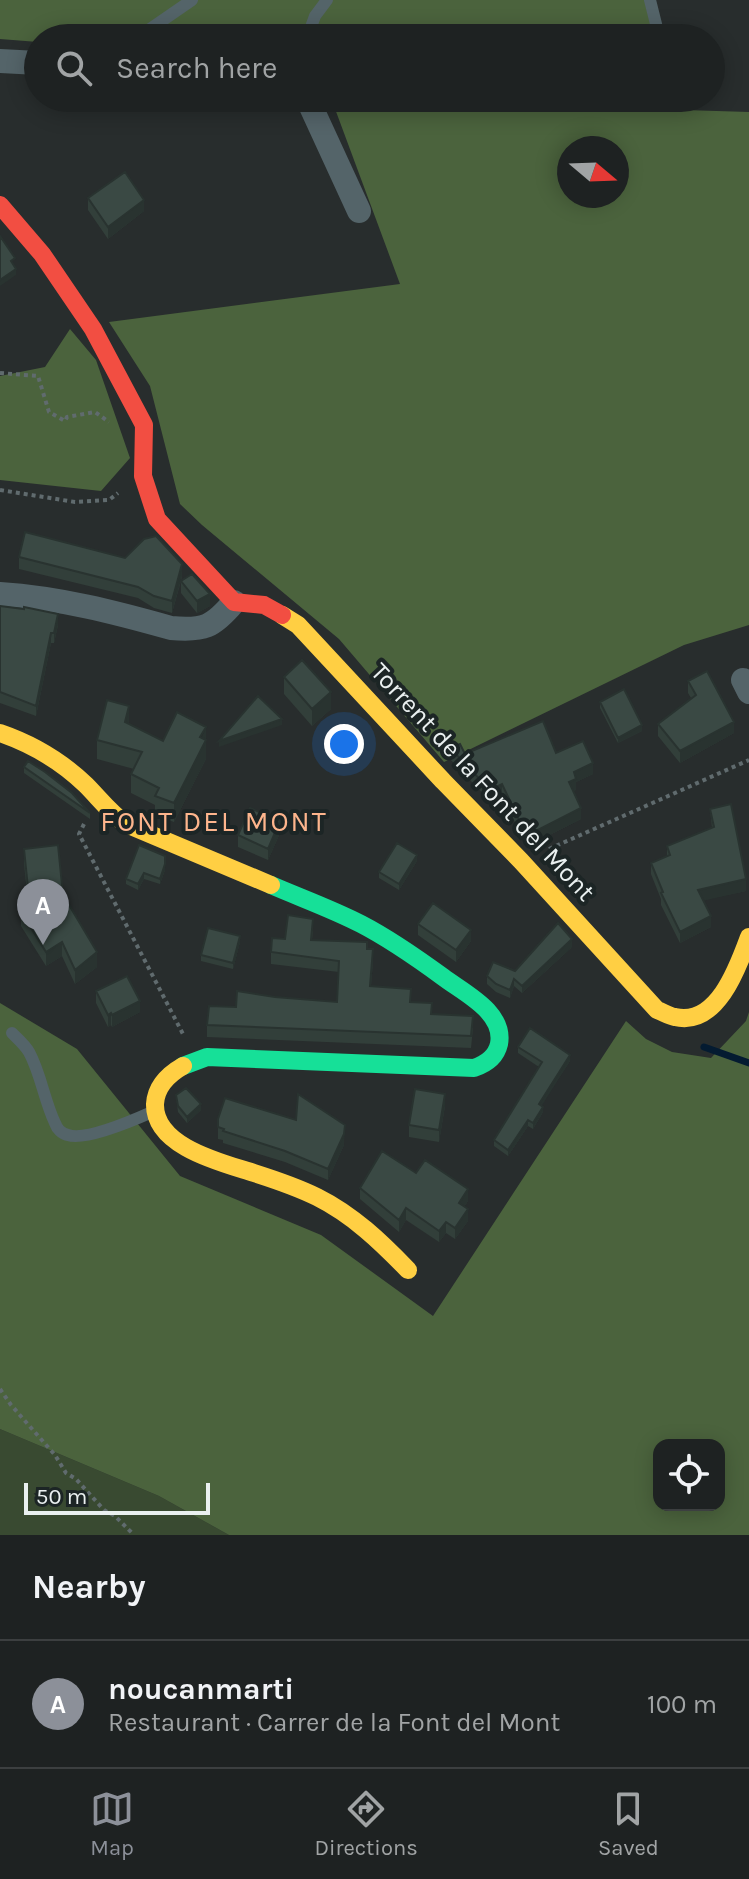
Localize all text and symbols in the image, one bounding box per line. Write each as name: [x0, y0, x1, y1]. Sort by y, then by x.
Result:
search box: [24, 24, 725, 112]
icon: search: [52, 46, 96, 90]
text: Search here: [116, 50, 277, 86]
north arrow: [557, 136, 629, 208]
street label: Torrent de la Font del Mont: [364, 656, 602, 908]
your location: [324, 724, 364, 764]
district label: FONT DEL MONT: [100, 805, 328, 838]
pin: A: [17, 879, 69, 945]
map controls: [653, 1439, 725, 1511]
button: locate: [653, 1439, 725, 1511]
scale bar: [24, 1479, 210, 1515]
text: 50 m: [36, 1484, 87, 1510]
text: Nearby: [32, 1567, 146, 1607]
text: noucanmarti: [108, 1671, 294, 1707]
text: A: [50, 1689, 66, 1720]
text: 100 m: [647, 1689, 717, 1720]
text: Restaurant · Carrer de la Font del Mont: [108, 1707, 560, 1738]
tab: Map: [90, 1787, 134, 1861]
tab: Directions: [314, 1787, 418, 1861]
tab: Saved: [598, 1787, 659, 1861]

